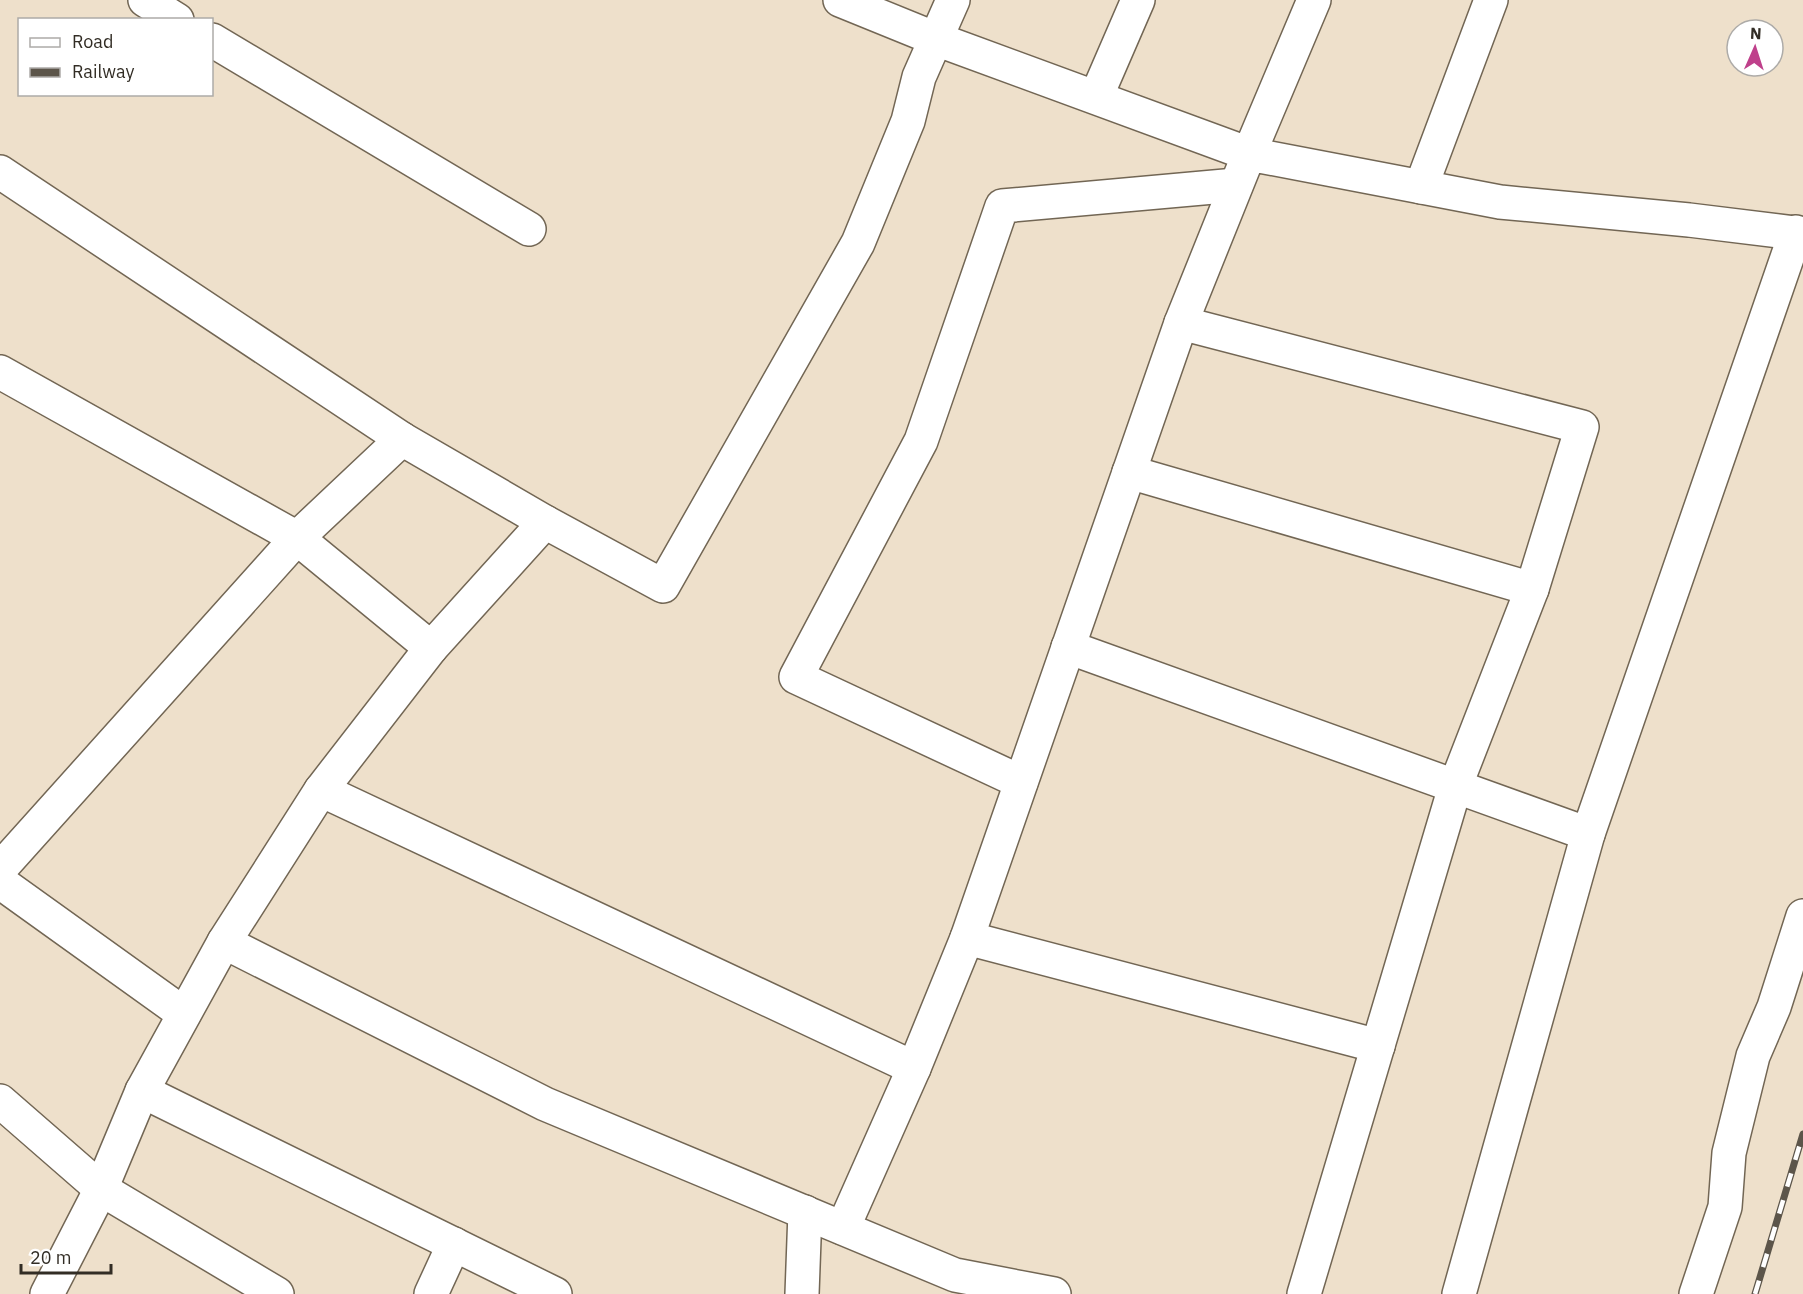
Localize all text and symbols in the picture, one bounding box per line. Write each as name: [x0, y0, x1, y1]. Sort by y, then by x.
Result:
legend: [18, 18, 213, 96]
north arrow: [1725, 18, 1785, 78]
text: N: [1749, 23, 1762, 43]
text: Road: [72, 30, 113, 53]
text: Railway: [72, 60, 134, 83]
scale bar: [21, 1237, 111, 1275]
text: 20 m: [30, 1246, 72, 1269]

